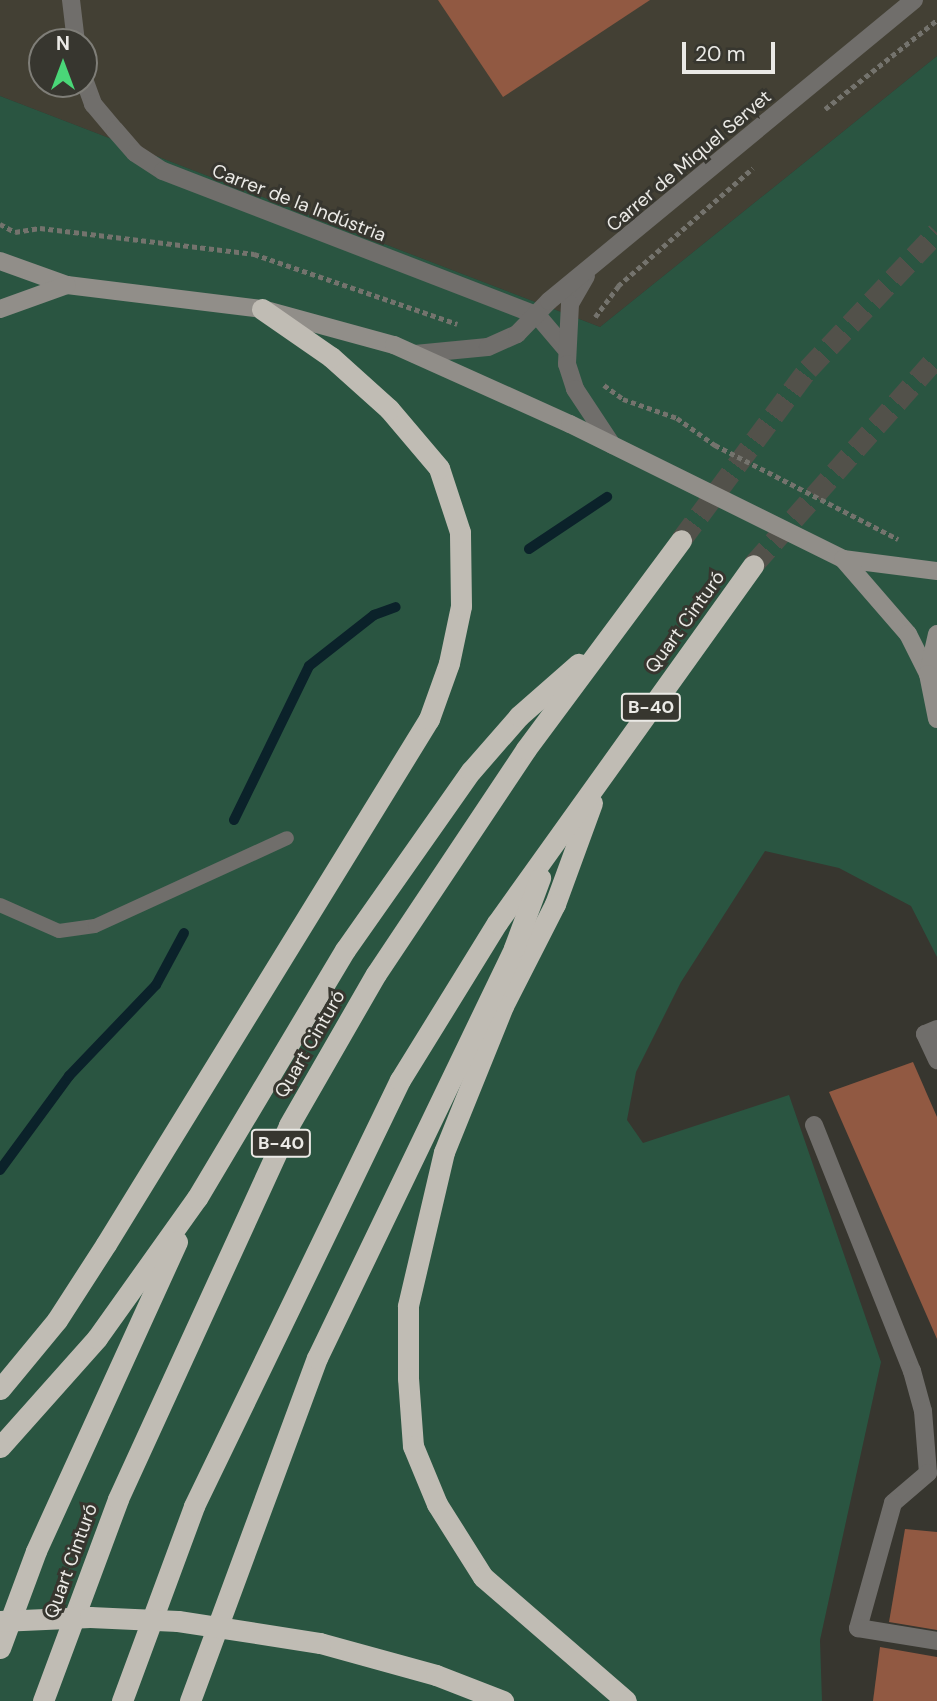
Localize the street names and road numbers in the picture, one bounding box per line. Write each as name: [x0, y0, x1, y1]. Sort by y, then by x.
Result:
street label: Carrer de Miquel Servet: [602, 85, 776, 237]
street label: Carrer de la Indústria: [209, 159, 389, 247]
street label: Quart Cinturó: [640, 566, 730, 678]
road number: B-40: [620, 692, 682, 722]
street label: Quart Cinturó: [270, 986, 350, 1102]
road number: B-40: [250, 1128, 312, 1158]
street label: Quart Cinturó: [40, 1500, 102, 1622]

